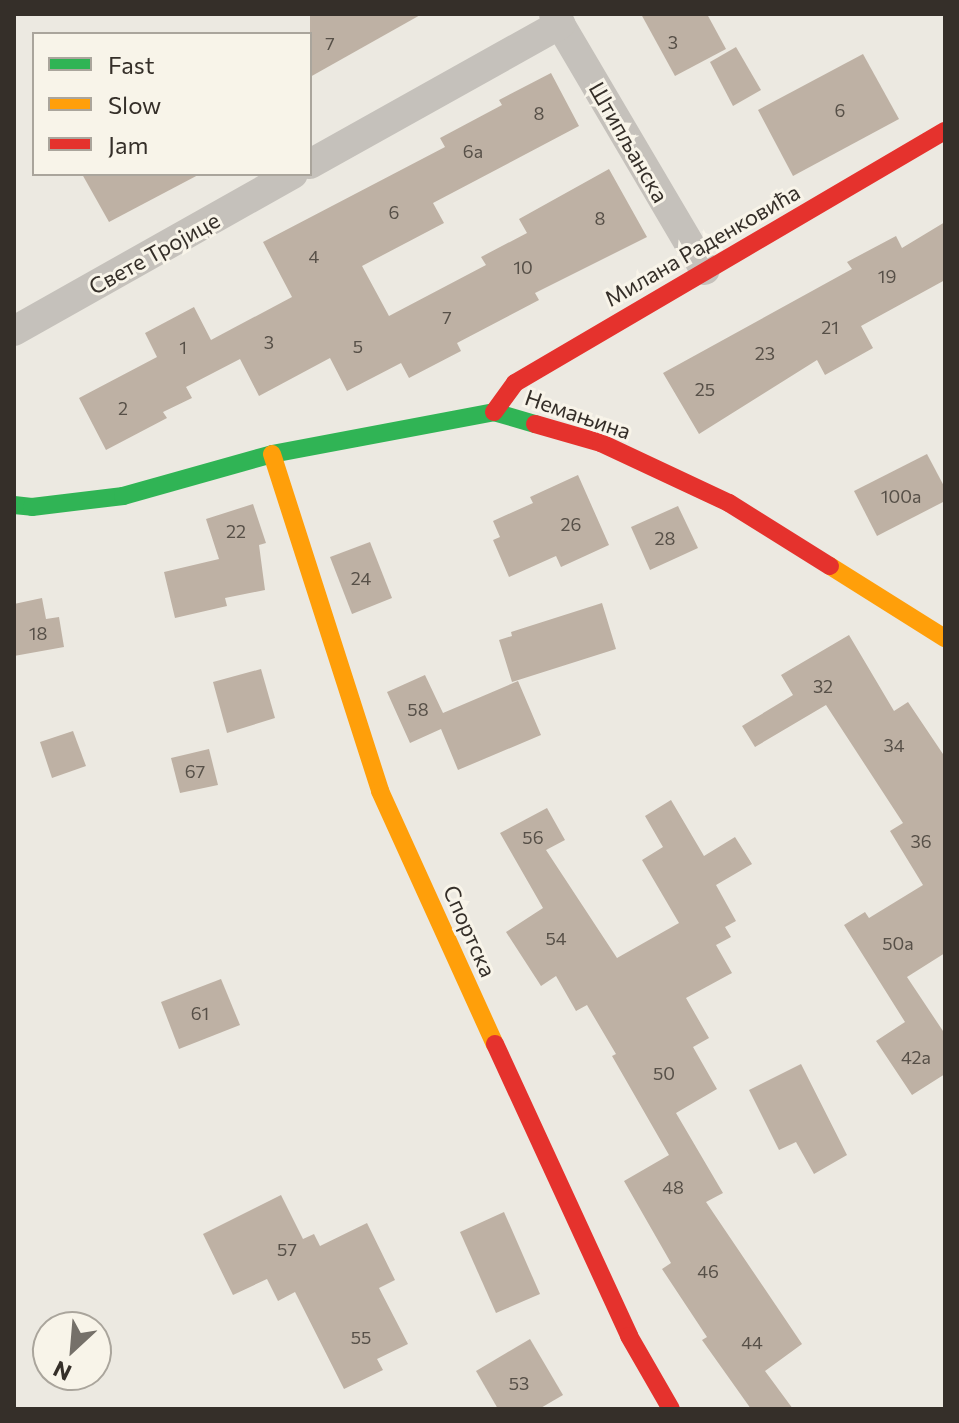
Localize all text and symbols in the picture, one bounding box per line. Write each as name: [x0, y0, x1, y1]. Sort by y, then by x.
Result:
house number: 3: [668, 31, 678, 53]
legend: [32, 32, 312, 176]
house number: 7: [325, 32, 335, 54]
text: Fast: [108, 50, 155, 79]
street label: Штипљанска: [584, 77, 674, 207]
text: Slow: [108, 90, 161, 119]
house number: 6: [835, 99, 845, 121]
house number: 8: [534, 102, 544, 124]
text: Jam: [108, 130, 148, 159]
house number: 6a: [463, 140, 483, 162]
street label: Милана Раденковића: [600, 178, 804, 312]
house number: 6: [389, 201, 399, 223]
street label: Свете Тројице: [84, 206, 224, 300]
house number: 8: [595, 207, 605, 229]
house number: 4: [309, 245, 319, 267]
house number: 10: [513, 256, 533, 278]
house number: 19: [878, 265, 896, 287]
house number: 7: [442, 306, 452, 328]
house number: 21: [821, 316, 839, 338]
house number: 3: [264, 331, 274, 353]
house number: 5: [353, 335, 363, 357]
house number: 1: [179, 336, 187, 358]
house number: 23: [755, 342, 775, 364]
house number: 25: [695, 378, 715, 400]
street label: Немањина: [522, 384, 634, 444]
house number: 2: [118, 397, 128, 419]
house number: 100a: [881, 485, 921, 507]
house number: 26: [561, 513, 581, 535]
house number: 22: [226, 520, 246, 542]
house number: 28: [655, 527, 675, 549]
house number: 24: [351, 567, 371, 589]
house number: 18: [29, 622, 47, 644]
house number: 32: [813, 675, 833, 697]
house number: 58: [407, 698, 429, 720]
house number: 34: [883, 734, 905, 756]
house number: 67: [185, 760, 205, 782]
house number: 56: [522, 826, 544, 848]
house number: 36: [910, 830, 932, 852]
street label: Спортска: [438, 881, 502, 981]
house number: 54: [545, 927, 567, 949]
house number: 50a: [882, 932, 914, 954]
house number: 61: [191, 1002, 209, 1024]
house number: 42a: [901, 1046, 931, 1068]
house number: 50: [653, 1062, 675, 1084]
house number: 48: [662, 1176, 684, 1198]
house number: 57: [277, 1238, 297, 1260]
house number: 46: [697, 1260, 719, 1282]
north arrow: [32, 1311, 112, 1391]
house number: 55: [351, 1326, 371, 1348]
house number: 44: [741, 1331, 763, 1353]
text: N: [49, 1355, 75, 1387]
house number: 53: [509, 1372, 529, 1394]

